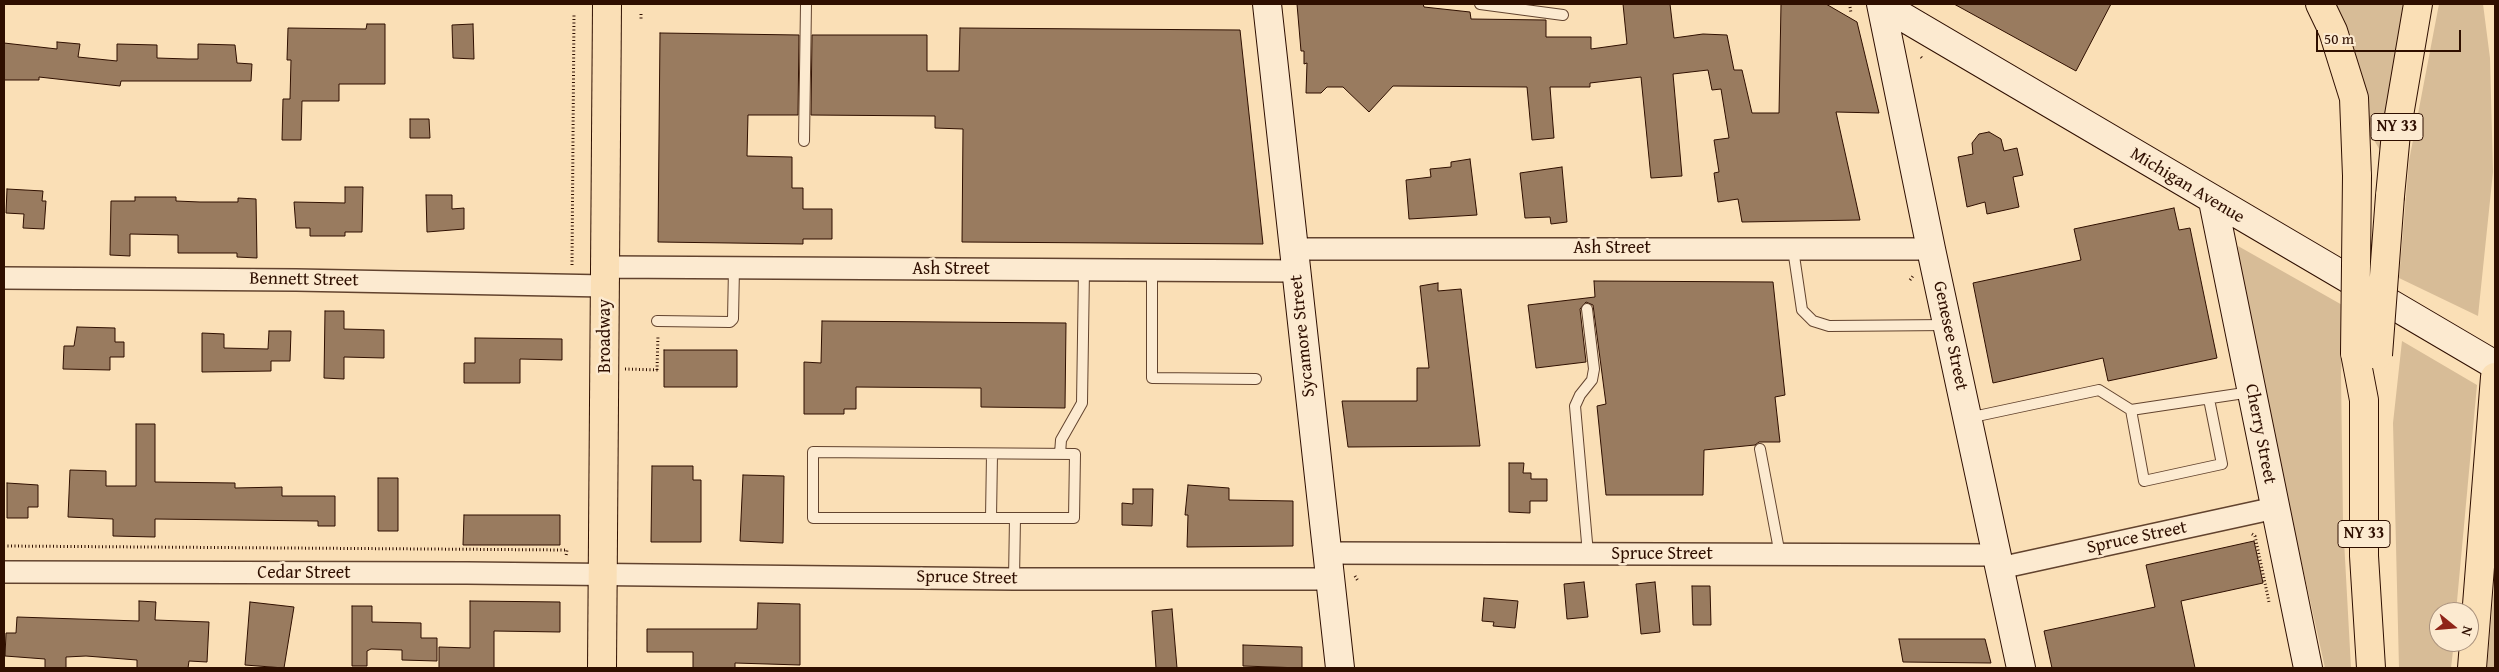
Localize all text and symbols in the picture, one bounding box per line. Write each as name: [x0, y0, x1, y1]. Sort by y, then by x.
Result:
scale bar: [2319, 20, 2464, 52]
text: 50 m: [2324, 28, 2354, 49]
road number: NY 33: [2371, 114, 2423, 140]
street label: Michigan Avenue: [2126, 143, 2248, 229]
street label: Ash Street: [1573, 237, 1651, 259]
street label: Ash Street: [912, 258, 990, 280]
street label: Bennett Street: [249, 268, 359, 292]
street label: Sycamore Street: [1286, 274, 1320, 398]
street label: Genesee Street: [1928, 279, 1972, 393]
street label: Broadway: [594, 299, 616, 373]
street label: Cherry Street: [2240, 382, 2280, 486]
street label: Spruce Street: [2085, 517, 2189, 559]
road number: NY 33: [2338, 520, 2390, 548]
street label: Spruce Street: [1611, 543, 1713, 565]
street label: Cedar Street: [257, 562, 351, 584]
street label: Spruce Street: [916, 566, 1018, 590]
north arrow: [2429, 602, 2479, 652]
text: N: [2456, 624, 2478, 638]

